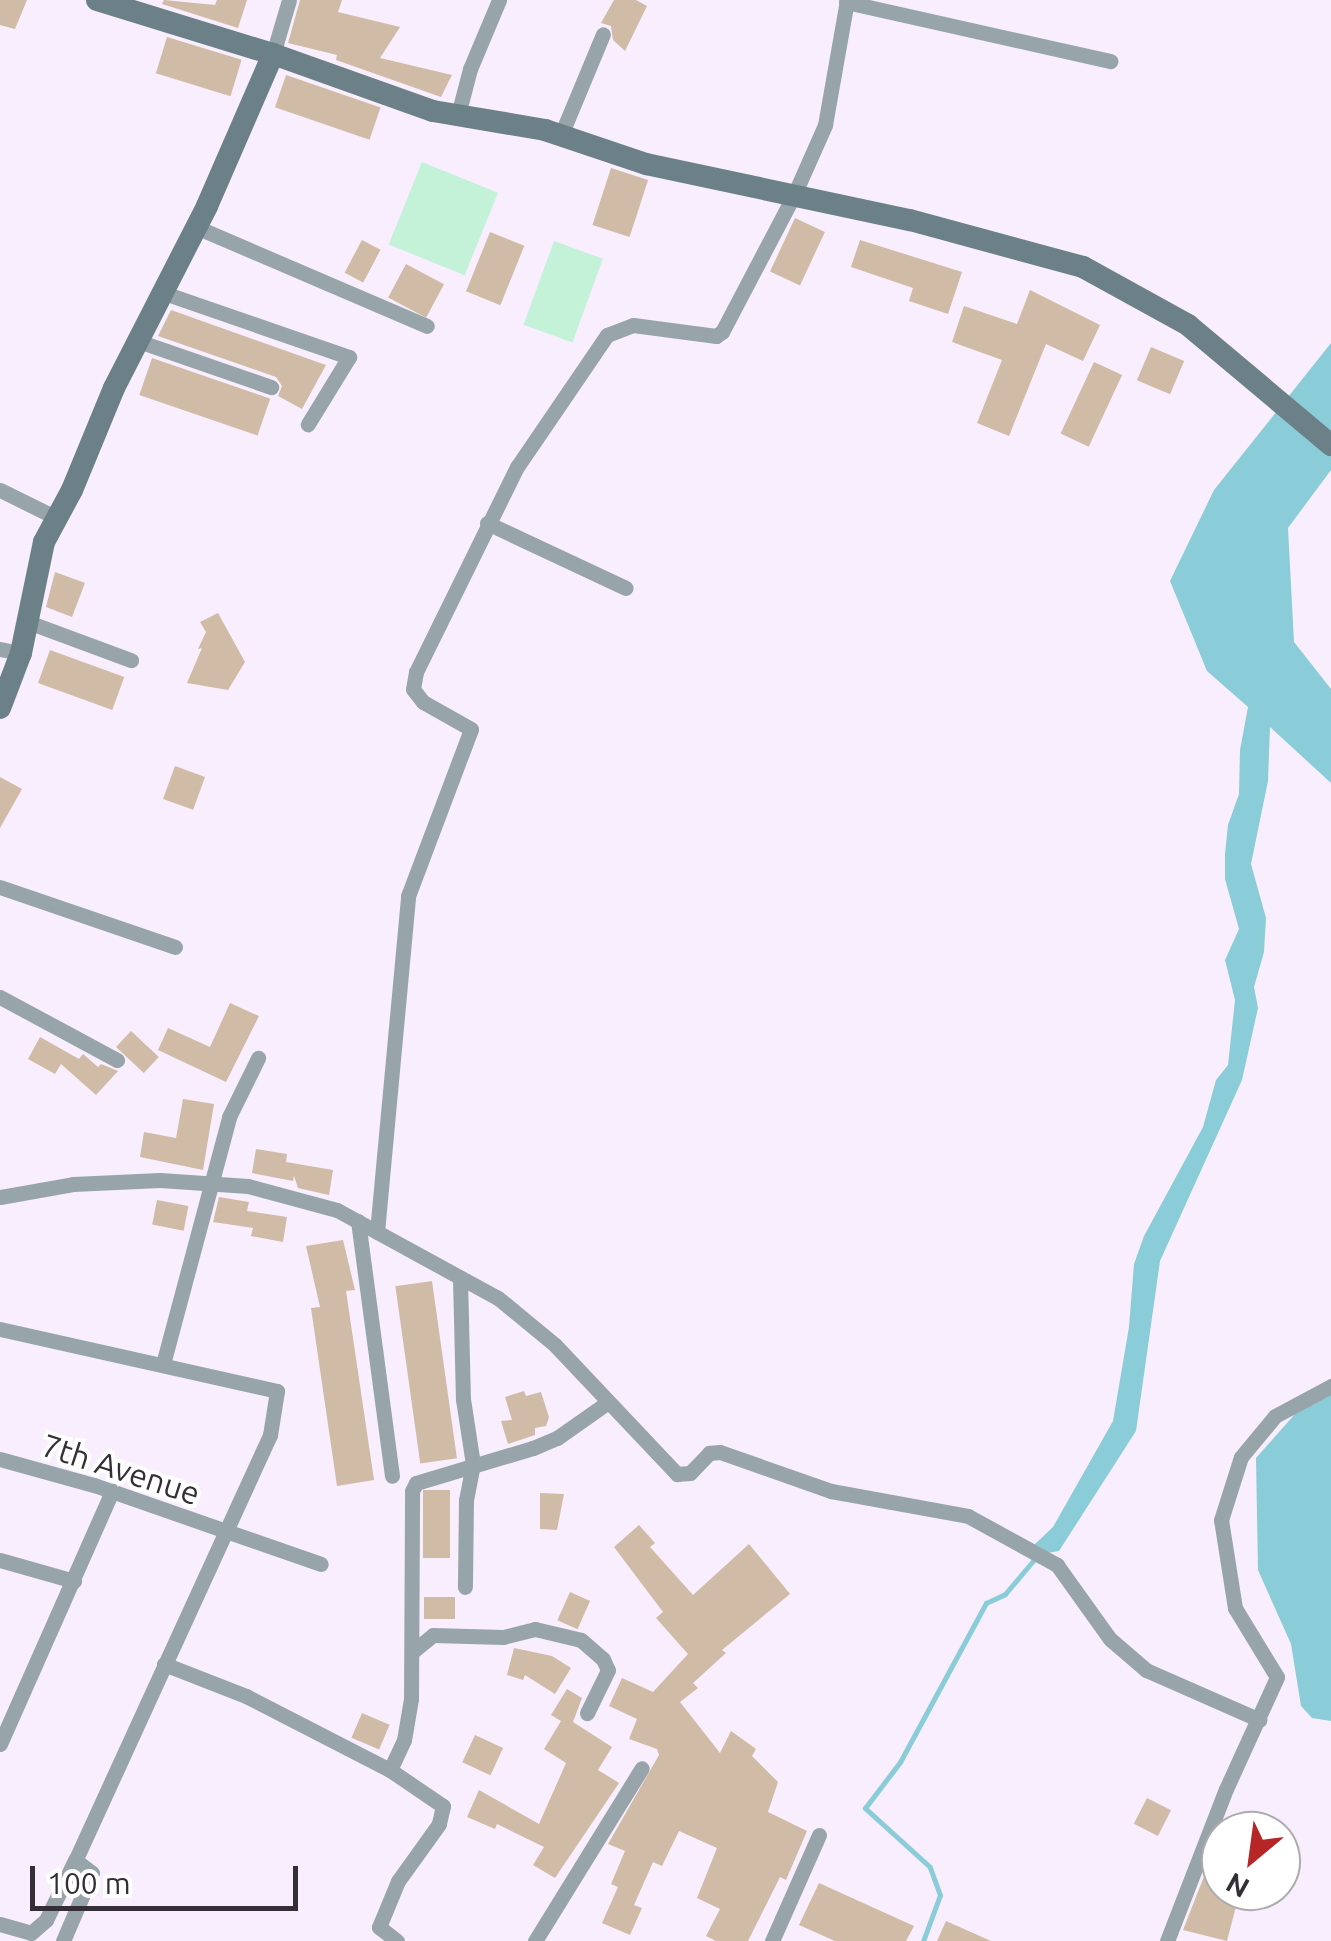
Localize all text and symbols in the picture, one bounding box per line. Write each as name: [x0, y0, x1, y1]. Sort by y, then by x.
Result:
street label: 7th Avenue: [37, 1425, 205, 1513]
north arrow: [1201, 1811, 1301, 1911]
scale bar: [35, 1846, 302, 1908]
text: 100 m: [47, 1866, 131, 1900]
text: N: [1221, 1867, 1254, 1905]

